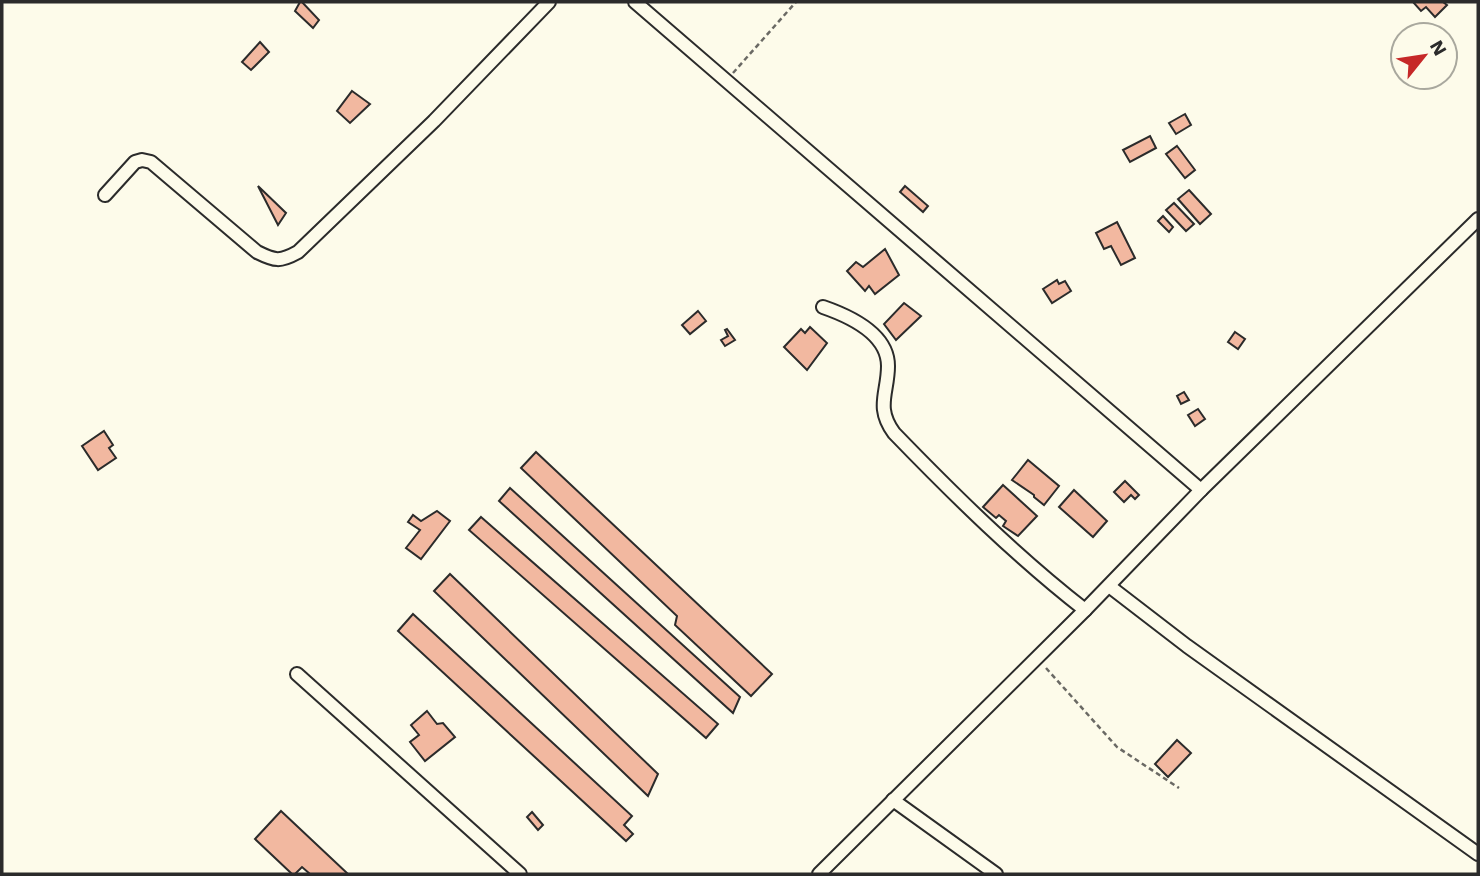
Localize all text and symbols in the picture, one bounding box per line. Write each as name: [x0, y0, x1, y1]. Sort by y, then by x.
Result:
north arrow: [1389, 21, 1459, 91]
text: N: [1425, 36, 1452, 60]

